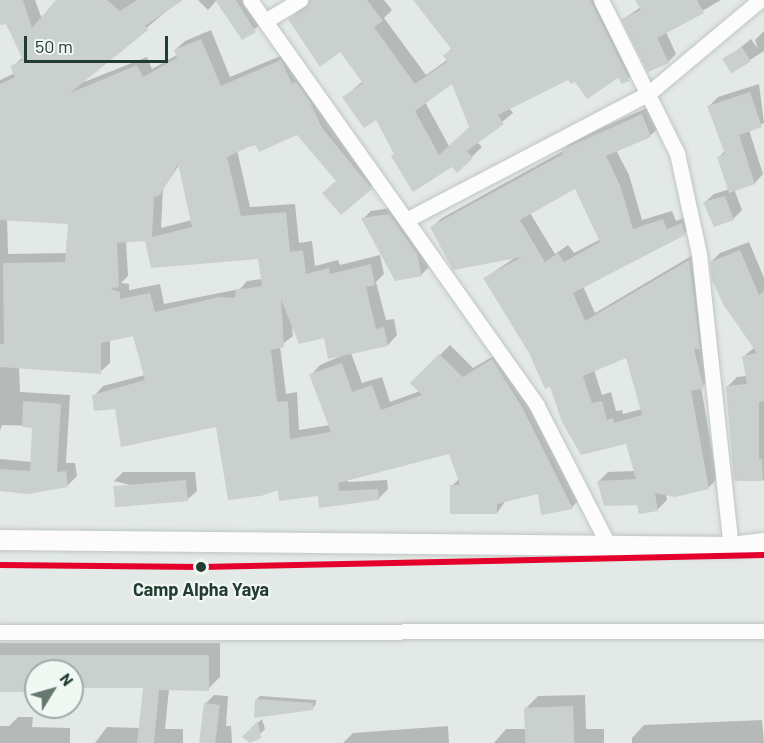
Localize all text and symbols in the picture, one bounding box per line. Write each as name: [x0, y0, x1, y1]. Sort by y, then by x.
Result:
scale bar: [27, 24, 171, 62]
text: 50 m: [35, 35, 73, 57]
marker: Camp Alpha Yaya: [192, 558, 210, 576]
place label: Camp Alpha Yaya: [133, 578, 269, 600]
north arrow: [24, 659, 84, 719]
text: N: [56, 669, 78, 689]

